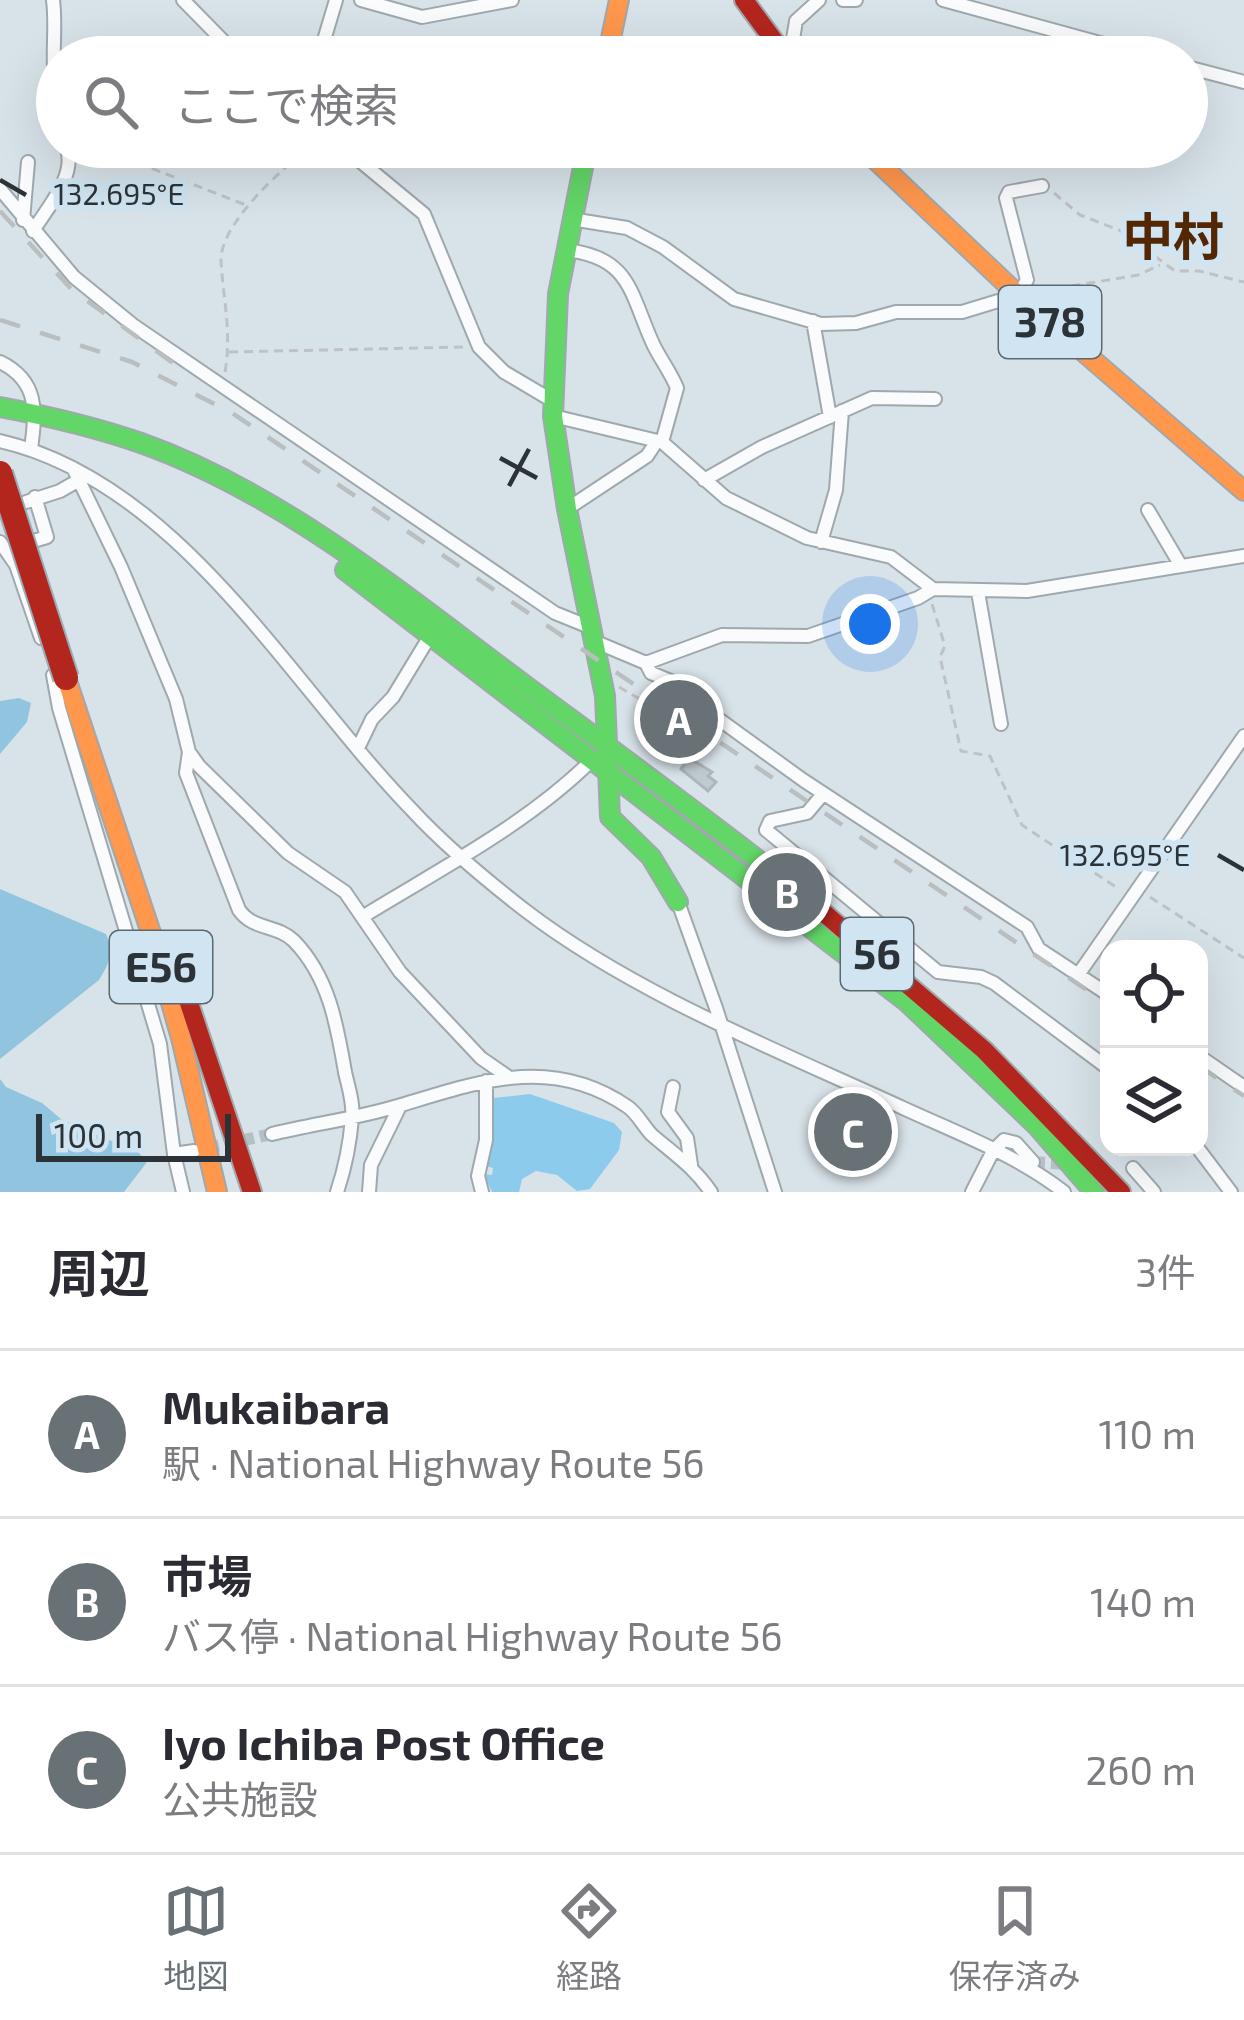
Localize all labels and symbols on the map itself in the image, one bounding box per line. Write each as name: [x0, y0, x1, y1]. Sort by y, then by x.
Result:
text: 132.695°E: [54, 175, 184, 211]
district label: 中村: [1122, 204, 1224, 265]
road number: 378: [999, 286, 1101, 358]
your location: [840, 594, 900, 654]
pin: A: [640, 674, 718, 764]
text: 132.695°E: [1060, 836, 1190, 872]
pin: B: [748, 847, 826, 937]
road number: 56: [841, 918, 913, 990]
road number: E56: [110, 931, 212, 1003]
pin: C: [814, 1087, 892, 1177]
scale bar: [36, 1108, 231, 1161]

